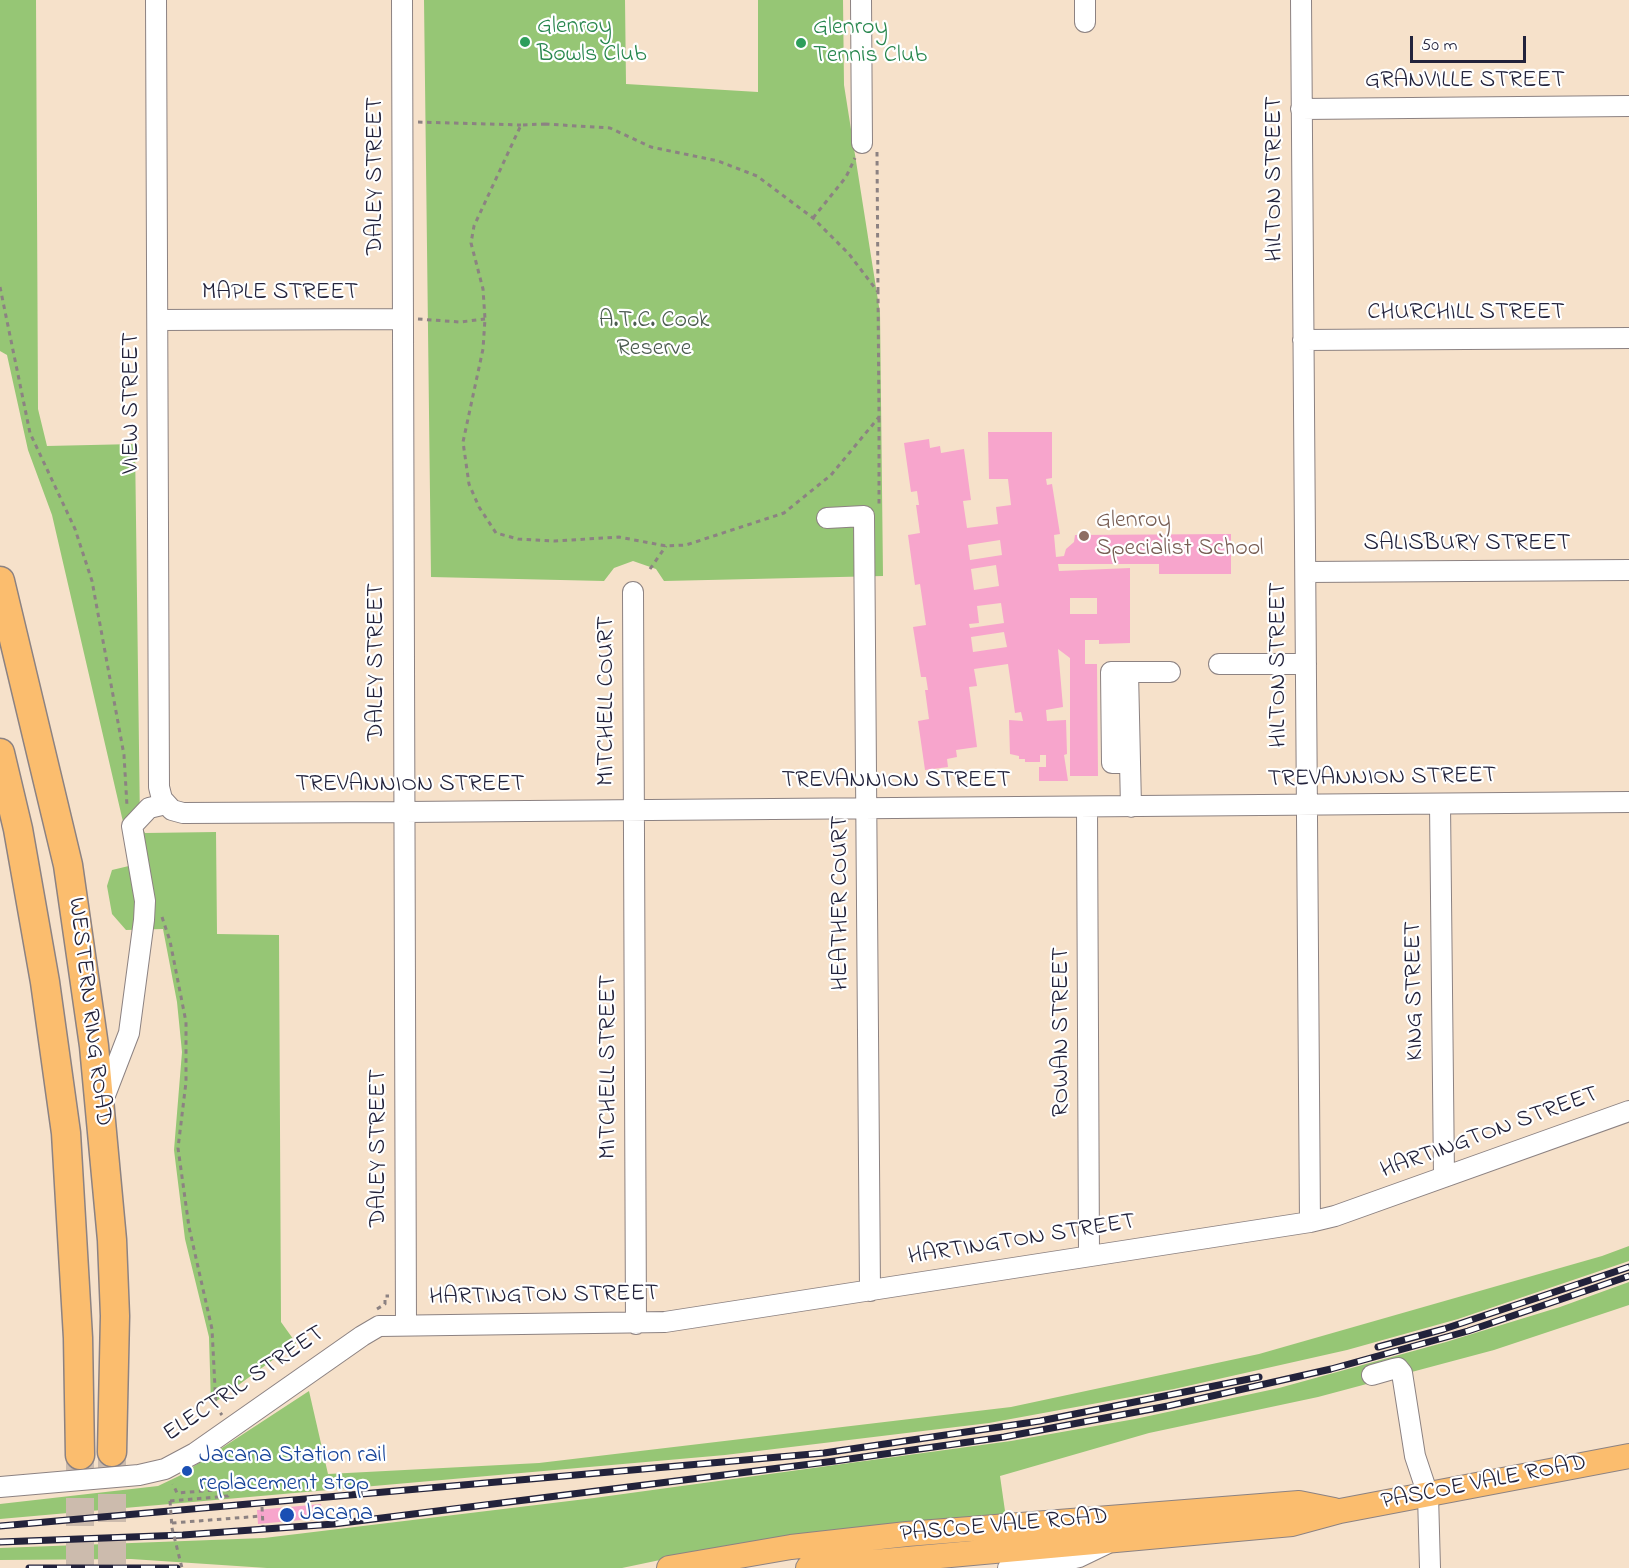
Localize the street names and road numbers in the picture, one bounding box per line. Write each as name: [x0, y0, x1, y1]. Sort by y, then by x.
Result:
street label: GRANVILLE STREET: [1365, 68, 1565, 96]
street label: HILTON STREET: [1262, 96, 1290, 262]
street label: DALEY STREET: [363, 97, 391, 255]
street label: MAPLE STREET: [202, 280, 358, 308]
street label: CHURCHILL STREET: [1367, 300, 1565, 328]
street label: VIEW STREET: [119, 332, 147, 474]
street label: SALISBURY STREET: [1364, 531, 1570, 559]
street label: HILTON STREET: [1266, 582, 1294, 748]
street label: DALEY STREET: [364, 583, 392, 741]
street label: MITCHELL COURT: [594, 616, 622, 786]
street label: TREVANNION STREET: [1267, 763, 1497, 795]
street label: TREVANNION STREET: [782, 768, 1010, 796]
street label: TREVANNION STREET: [296, 772, 524, 800]
street label: HEATHER COURT: [828, 815, 856, 991]
street label: WESTERN RING ROAD: [60, 896, 116, 1128]
street label: KING STREET: [1400, 921, 1432, 1061]
street label: ROWAN STREET: [1049, 947, 1077, 1117]
street label: MITCHELL STREET: [596, 975, 624, 1159]
street label: DALEY STREET: [366, 1069, 394, 1227]
street label: HARTINGTON STREET: [1377, 1081, 1603, 1187]
street label: HARTINGTON STREET: [906, 1209, 1138, 1273]
street label: HARTINGTON STREET: [429, 1281, 659, 1313]
street label: ELECTRIC STREET: [159, 1320, 331, 1450]
street label: PASCOE VALE ROAD: [1379, 1450, 1589, 1518]
street label: PASCOE VALE ROAD: [899, 1504, 1109, 1550]

